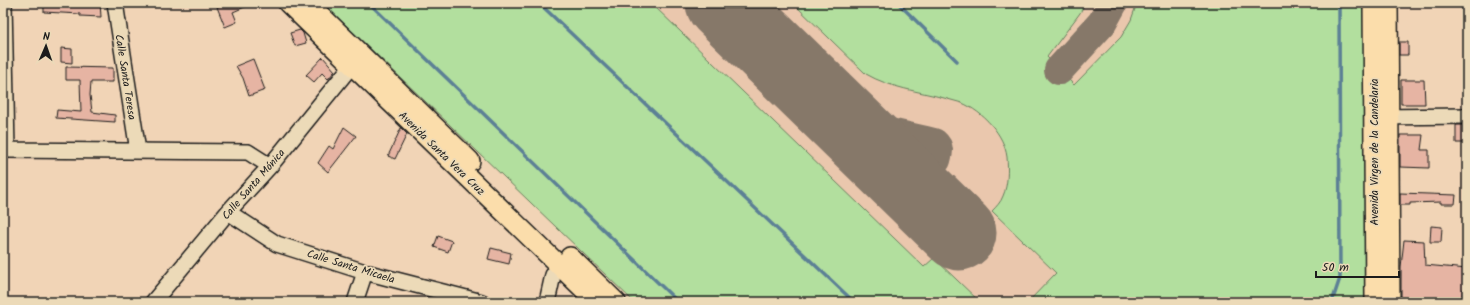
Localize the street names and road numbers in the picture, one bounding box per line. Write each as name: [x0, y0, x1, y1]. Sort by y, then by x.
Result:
street label: Calle Santa Teresa: [109, 33, 141, 121]
street label: Avenida Virgen de la Candelaria: [1366, 79, 1384, 225]
street label: Avenida Santa Vera Cruz: [394, 107, 489, 200]
street label: Calle Santa Mónica: [218, 145, 290, 224]
street label: Calle Santa Micaela: [304, 245, 397, 289]

